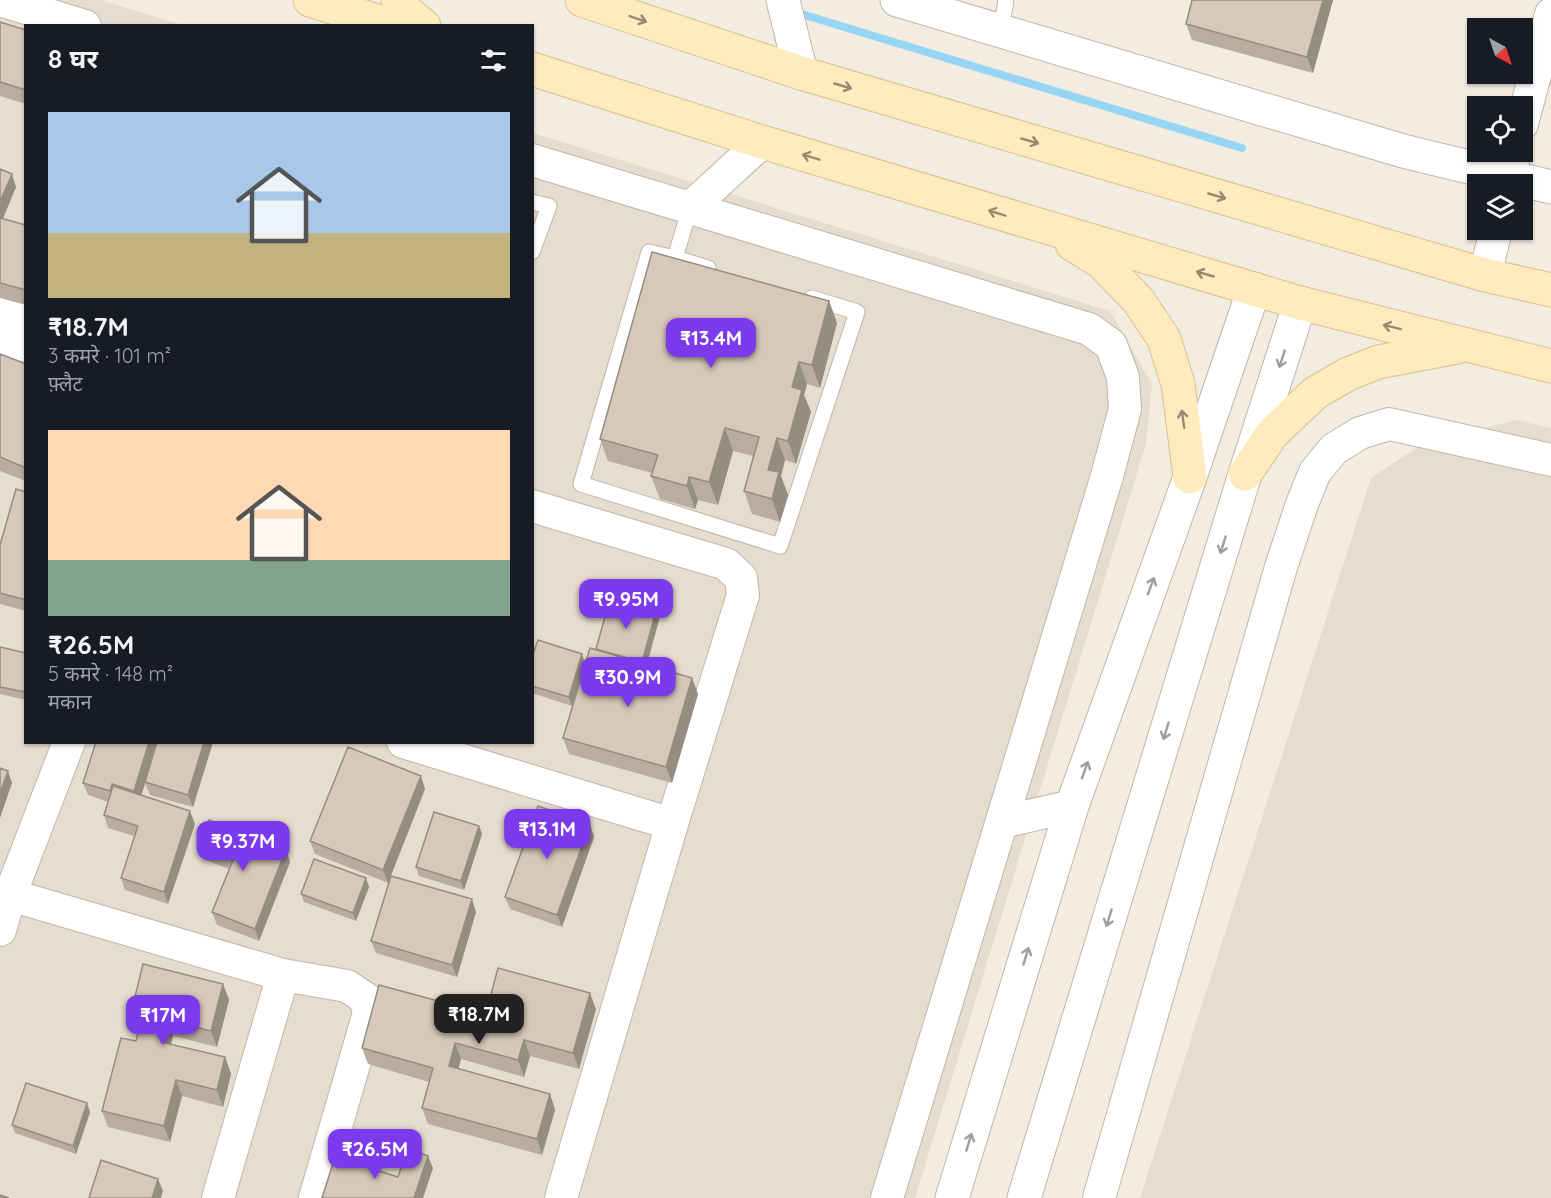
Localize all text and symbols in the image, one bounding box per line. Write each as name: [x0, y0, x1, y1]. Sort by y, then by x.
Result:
one-way arrow: [628, 14, 647, 25]
north arrow: [1467, 18, 1533, 84]
map controls: [1467, 18, 1533, 240]
text: 8 घर: [48, 42, 98, 75]
icon: filters: [477, 44, 510, 77]
one-way arrow: [833, 81, 852, 92]
button: locate: [1467, 96, 1533, 162]
one-way arrow: [1020, 136, 1039, 147]
icon: home: [225, 151, 333, 259]
one-way arrow: [802, 151, 821, 162]
button: layers: [1467, 174, 1533, 240]
one-way arrow: [1207, 191, 1226, 202]
one-way arrow: [988, 207, 1007, 218]
one-way arrow: [1195, 268, 1214, 279]
text: ₹18.7M: [48, 310, 129, 343]
pin: ₹13.4M: [662, 318, 760, 369]
one-way arrow: [1383, 320, 1402, 332]
text: ₹13.4M: [680, 325, 742, 350]
text: 3 कमरे · 101 m²: [48, 343, 171, 368]
one-way arrow: [1276, 349, 1287, 368]
text: फ़्लैट: [48, 371, 83, 396]
one-way arrow: [1177, 409, 1188, 429]
icon: home: [225, 469, 333, 577]
one-way arrow: [1217, 535, 1228, 554]
one-way arrow: [1146, 577, 1157, 596]
pin: ₹9.95M: [577, 579, 675, 630]
text: ₹9.95M: [593, 586, 659, 611]
text: ₹26.5M: [48, 628, 134, 661]
pin: ₹30.9M: [579, 657, 677, 708]
text: 5 कमरे · 148 m²: [48, 661, 173, 686]
text: ₹30.9M: [595, 664, 661, 689]
text: मकान: [48, 689, 92, 714]
one-way arrow: [1160, 721, 1171, 740]
one-way arrow: [1080, 761, 1091, 780]
pin: ₹13.1M: [498, 809, 596, 860]
text: ₹13.1M: [518, 816, 576, 841]
pin: ₹9.37M: [194, 821, 292, 872]
text: ₹9.37M: [211, 828, 275, 853]
one-way arrow: [1103, 908, 1114, 927]
one-way arrow: [1021, 947, 1032, 966]
pin: ₹18.7M: [430, 994, 528, 1045]
pin: ₹17M: [127, 995, 199, 1046]
text: ₹18.7M: [448, 1001, 510, 1026]
text: ₹17M: [140, 1002, 186, 1027]
pin: ₹26.5M: [326, 1129, 424, 1180]
one-way arrow: [964, 1133, 975, 1152]
text: ₹26.5M: [342, 1136, 408, 1161]

